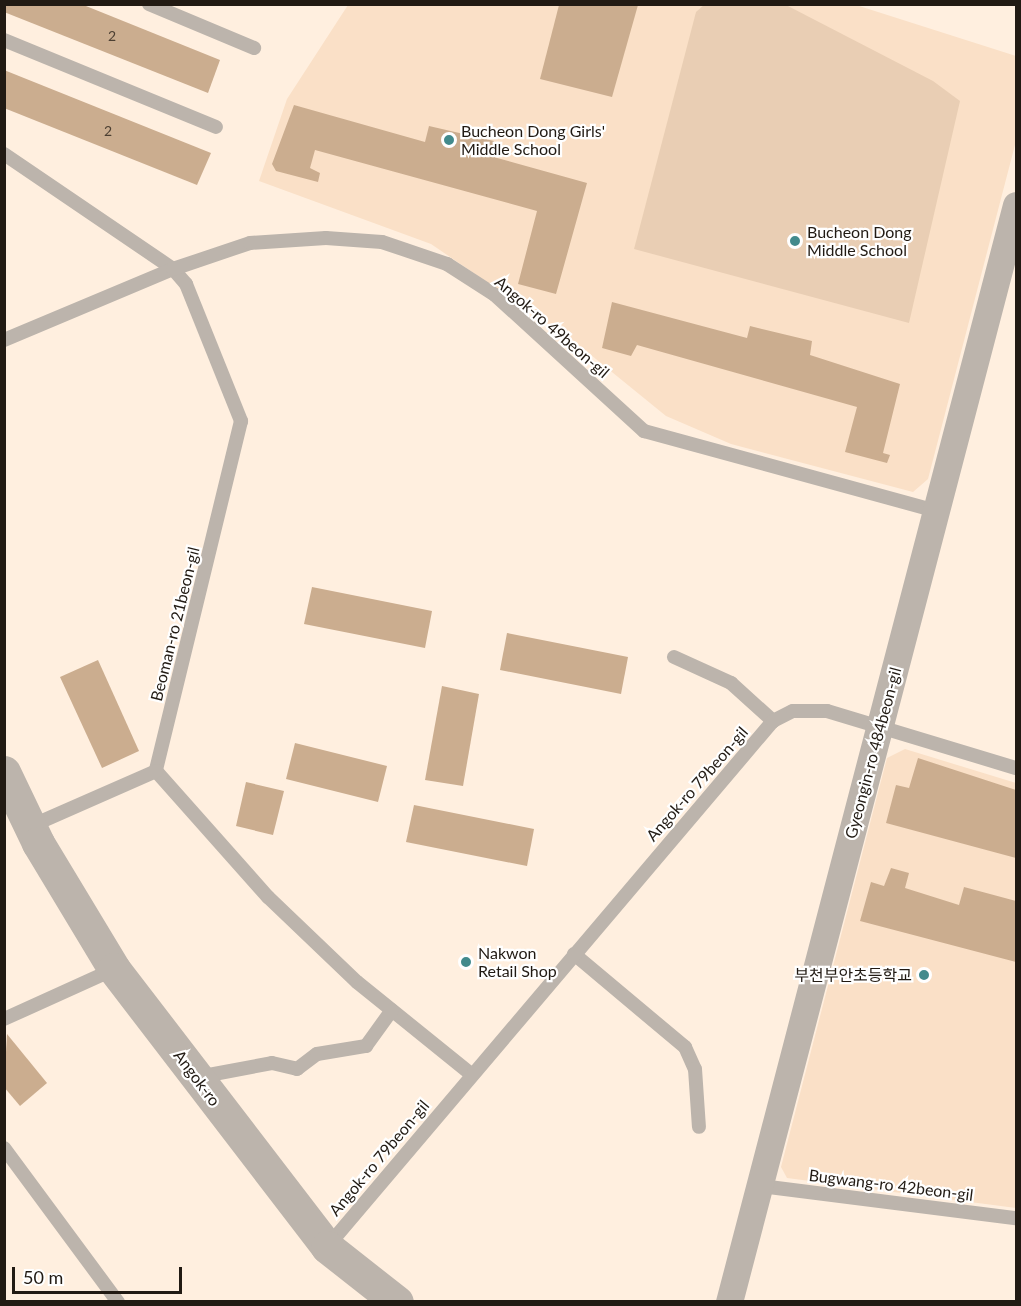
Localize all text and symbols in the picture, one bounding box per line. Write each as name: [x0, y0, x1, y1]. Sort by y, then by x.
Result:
house number: 2: [108, 28, 116, 44]
place label: Bucheon Dong Girls' Middle School: [461, 121, 605, 159]
house number: 2: [104, 123, 112, 139]
marker: Bucheon Dong Girls' Middle School: [442, 133, 456, 147]
place label: Bucheon Dong Middle School: [807, 222, 912, 260]
marker: Bucheon Dong Middle School: [788, 234, 802, 248]
street label: Angok-ro 49beon-gil: [491, 272, 613, 382]
street label: Beoman-ro 21beon-gil: [147, 545, 203, 703]
street label: Gyeongin-ro 484beon-gil: [841, 665, 905, 841]
street label: Angok-ro 79beon-gil: [642, 723, 752, 845]
place label: Nakwon Retail Shop: [478, 943, 557, 981]
marker: Nakwon Retail Shop: [459, 955, 473, 969]
place label: 부천부안초등학교: [794, 965, 912, 985]
marker: 부천부안초등학교: [917, 968, 931, 982]
street label: Angok-ro: [170, 1046, 224, 1110]
street label: Angok-ro 79beon-gil: [325, 1096, 433, 1220]
street label: Bugwang-ro 42beon-gil: [808, 1165, 974, 1205]
scale bar: [15, 1255, 184, 1293]
text: 50 m: [23, 1266, 63, 1288]

